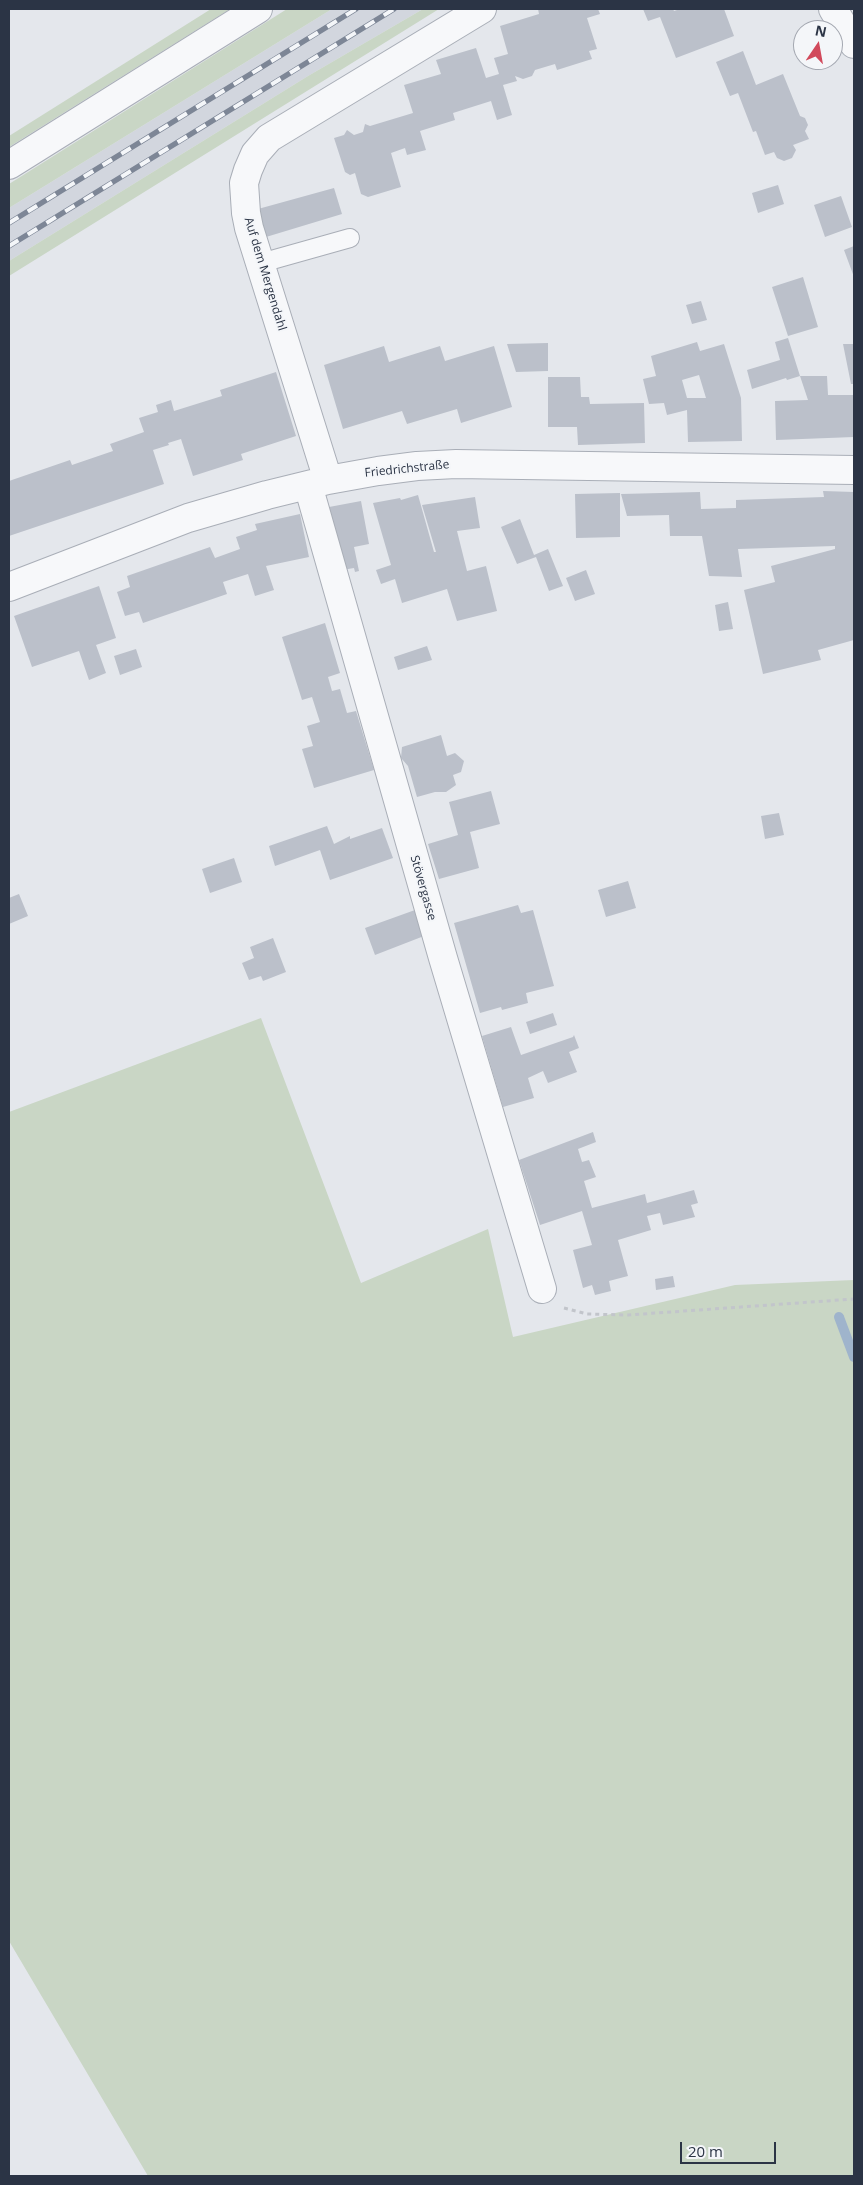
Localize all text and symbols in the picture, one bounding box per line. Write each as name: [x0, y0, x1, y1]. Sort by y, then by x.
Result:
north arrow: [793, 20, 843, 70]
text: N: [813, 20, 829, 41]
street label: Auf dem Mergendahl: [241, 216, 289, 332]
street label: Friedrichstraße: [364, 457, 450, 481]
street label: Stövergasse: [407, 854, 439, 922]
scale bar: [683, 2132, 779, 2164]
text: 20 m: [688, 2141, 723, 2161]

